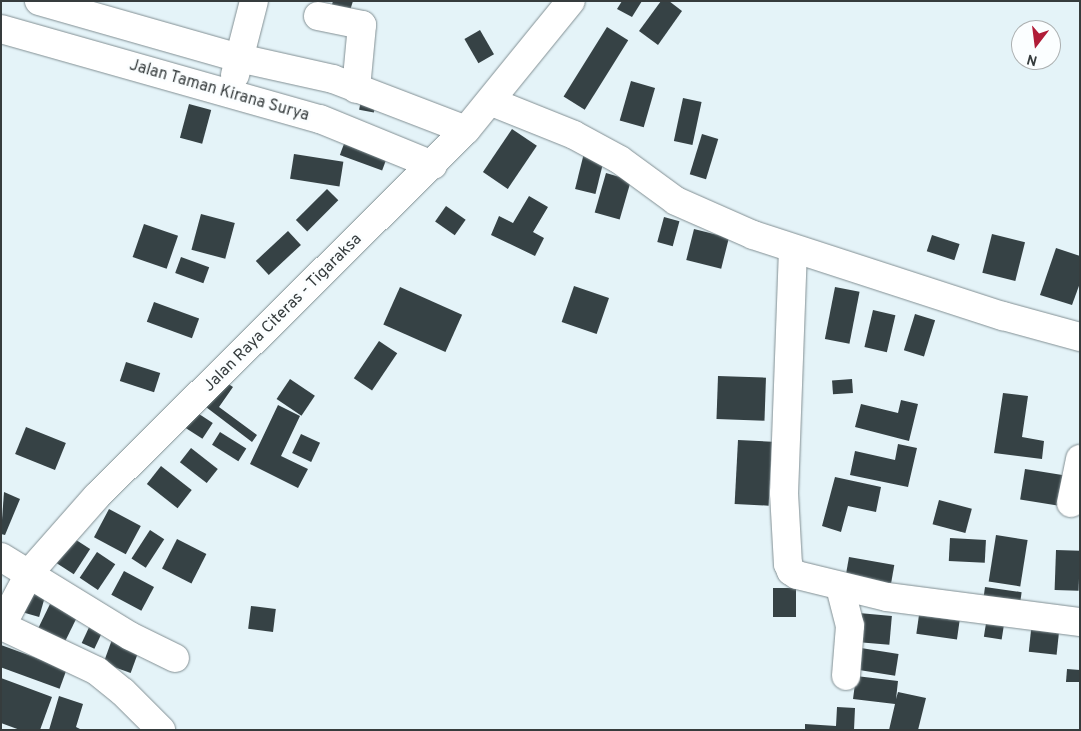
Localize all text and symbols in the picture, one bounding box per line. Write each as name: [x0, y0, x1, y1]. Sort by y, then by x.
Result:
north arrow: [1011, 20, 1061, 70]
text: N: [1025, 49, 1039, 69]
street label: Jalan Taman Kirana Surya: [127, 56, 311, 126]
street label: Jalan Raya Citeras - Tigaraksa: [200, 230, 366, 396]

